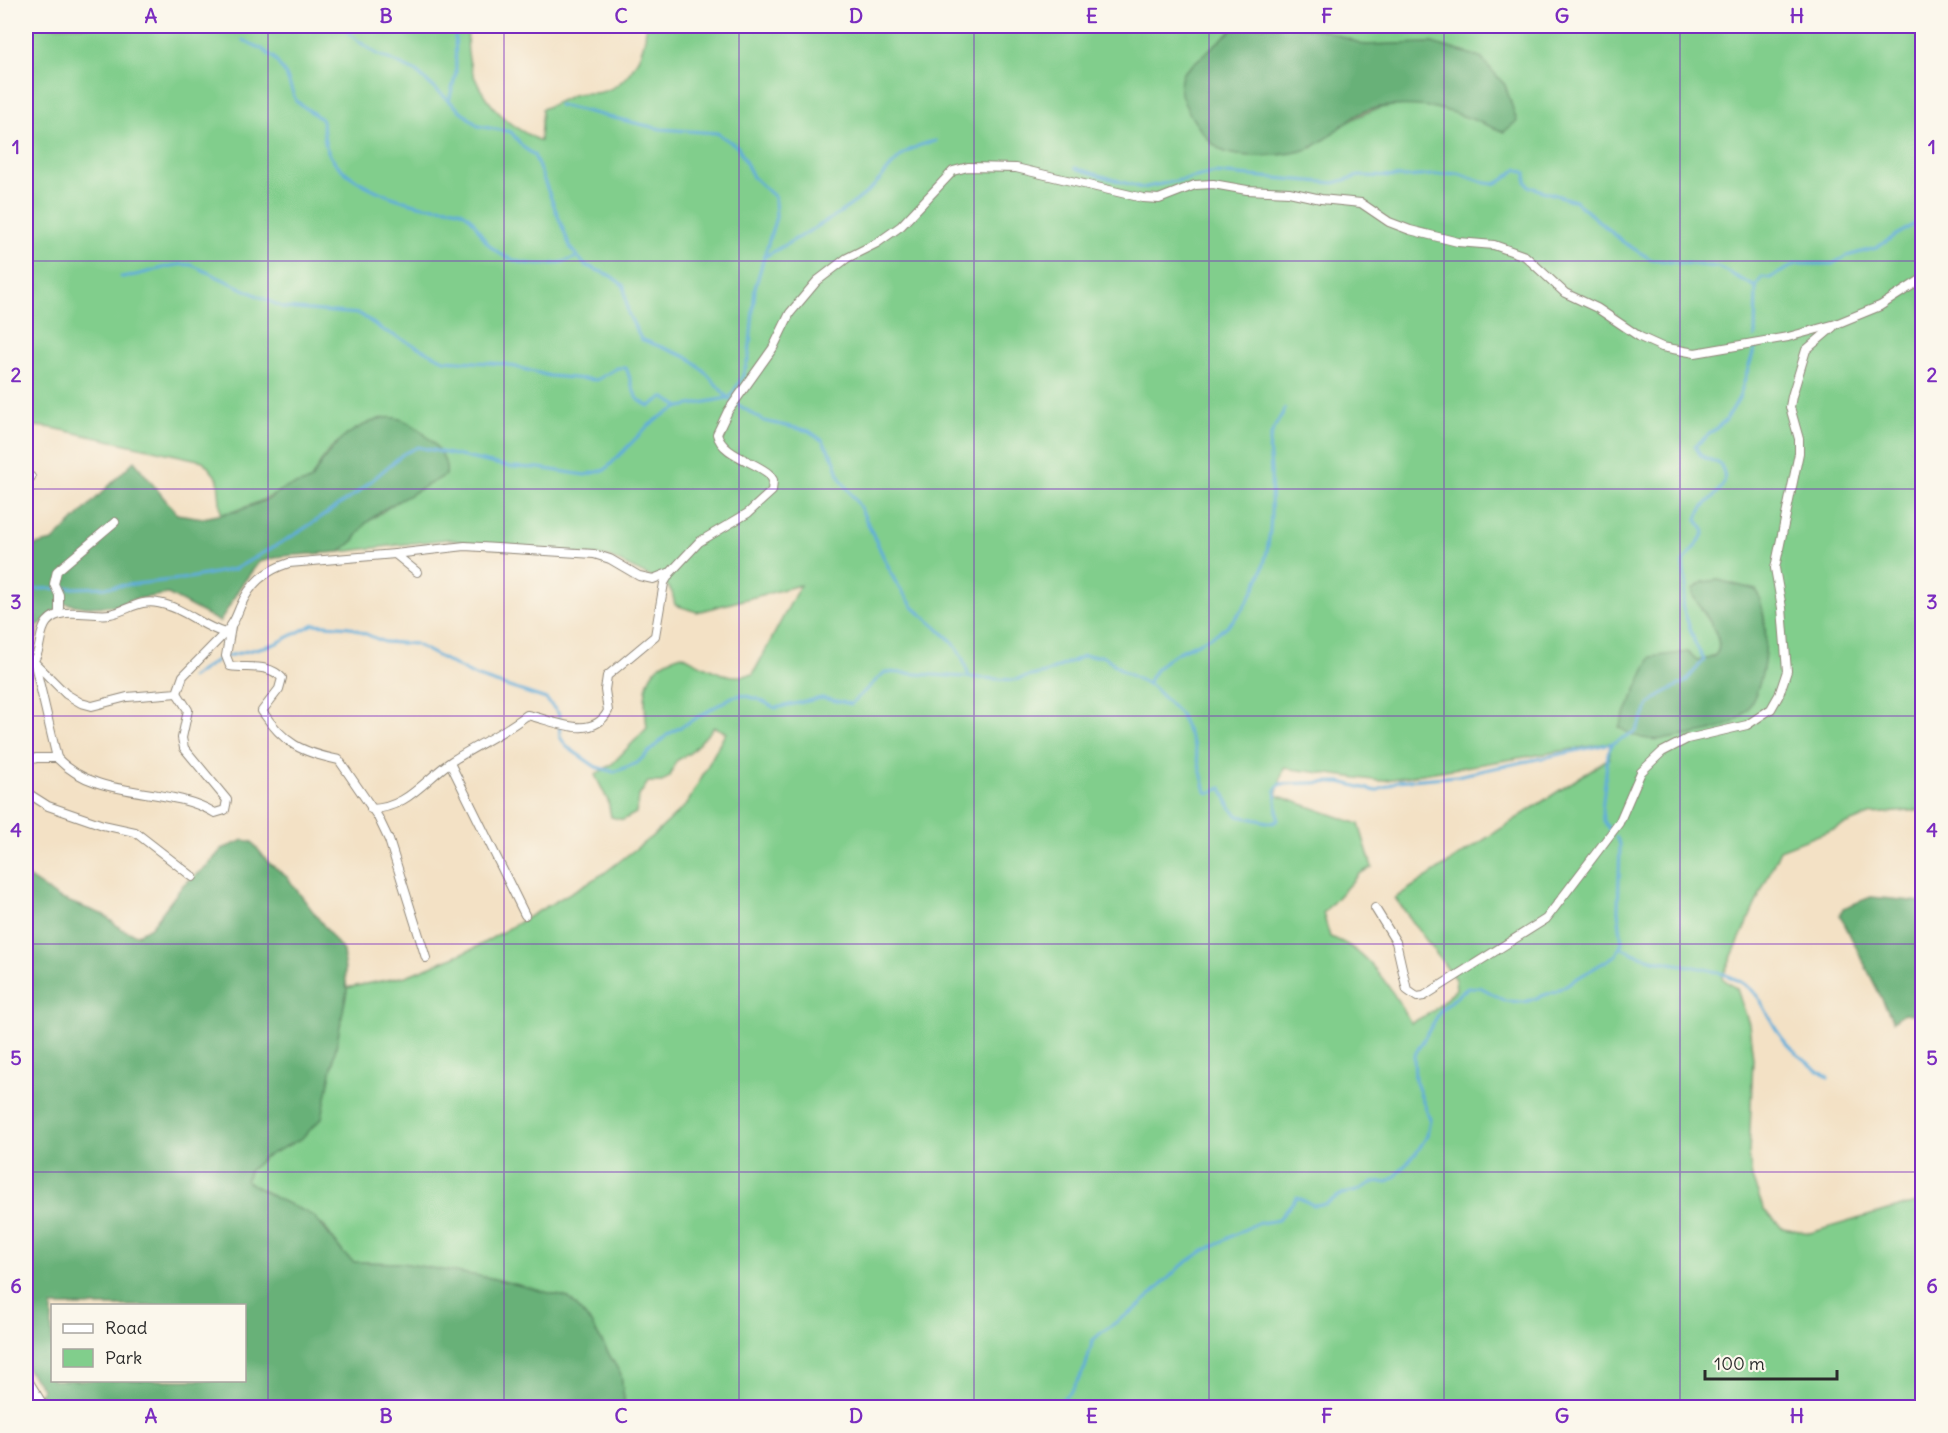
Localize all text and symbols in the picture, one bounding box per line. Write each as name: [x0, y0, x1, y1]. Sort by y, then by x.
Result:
text: A: [145, 3, 158, 28]
text: B: [379, 3, 393, 28]
text: C: [614, 3, 628, 28]
text: D: [849, 3, 863, 28]
text: E: [1086, 3, 1098, 28]
text: F: [1321, 3, 1333, 28]
text: G: [1555, 3, 1569, 28]
text: H: [1790, 3, 1804, 28]
text: 1: [12, 134, 20, 159]
text: 1: [1928, 134, 1936, 159]
text: 2: [11, 362, 22, 387]
text: 2: [1927, 362, 1938, 387]
text: 3: [10, 589, 22, 614]
text: 3: [1926, 589, 1938, 614]
text: 4: [10, 817, 22, 842]
text: 4: [1926, 817, 1938, 842]
text: 5: [10, 1045, 22, 1070]
text: 5: [1926, 1045, 1938, 1070]
text: 6: [10, 1273, 22, 1298]
text: 6: [1926, 1273, 1938, 1298]
legend: [51, 1304, 246, 1382]
text: Road: [105, 1316, 148, 1339]
scale bar: [1705, 1343, 1837, 1381]
text: Park: [105, 1346, 142, 1369]
text: 100 m: [1714, 1352, 1765, 1375]
text: A: [145, 1403, 158, 1428]
text: B: [379, 1403, 393, 1428]
text: C: [614, 1403, 628, 1428]
text: D: [849, 1403, 863, 1428]
text: E: [1086, 1403, 1098, 1428]
text: F: [1321, 1403, 1333, 1428]
text: G: [1555, 1403, 1569, 1428]
text: H: [1790, 1403, 1804, 1428]

